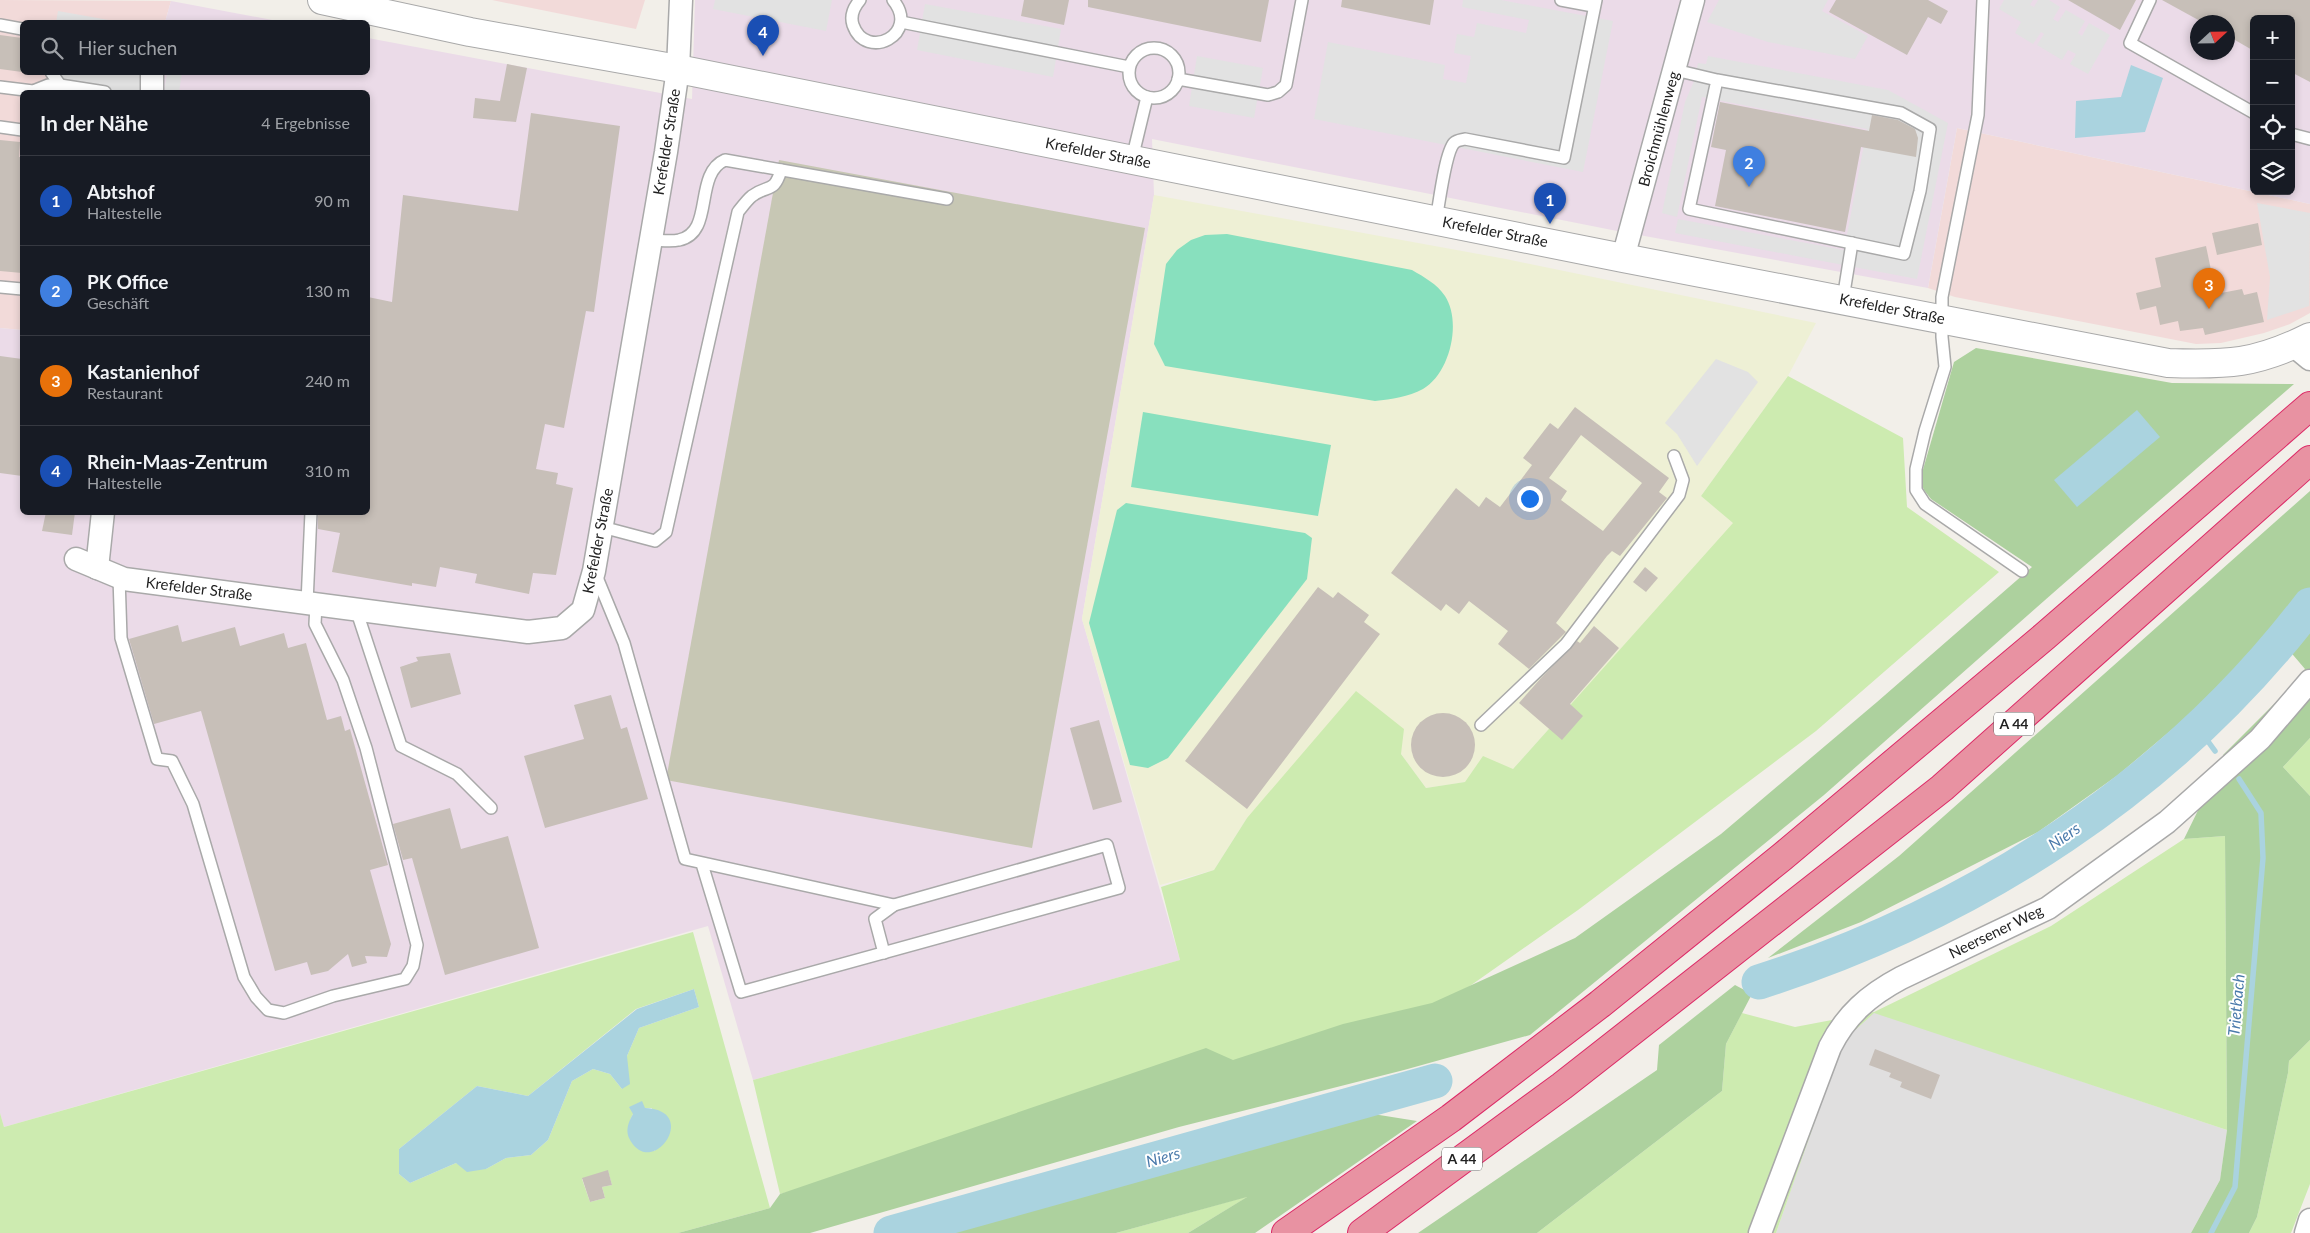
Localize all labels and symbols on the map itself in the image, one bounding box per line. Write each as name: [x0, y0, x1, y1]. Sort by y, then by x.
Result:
pin: 4: [747, 15, 779, 56]
north arrow: [2190, 15, 2235, 60]
street label: Broichmühlenweg: [1634, 69, 1682, 188]
street label: Krefelder Straße: [649, 87, 683, 196]
street label: Krefelder Straße: [1044, 133, 1153, 171]
pin: 2: [1733, 146, 1765, 187]
pin: 1: [1534, 183, 1566, 224]
street label: Krefelder Straße: [1441, 212, 1550, 250]
pin: 3: [2193, 268, 2225, 309]
street label: Krefelder Straße: [1838, 289, 1947, 327]
street label: Krefelder Straße: [578, 486, 616, 595]
your location: [1517, 486, 1543, 512]
street label: Krefelder Straße: [145, 573, 254, 603]
road number: A 44: [1994, 712, 2034, 736]
water label: Niers: [2044, 818, 2084, 853]
street label: Neersener Weg: [1946, 900, 2046, 962]
water label: Trietbach: [2223, 973, 2248, 1037]
water label: Niers: [1144, 1142, 1183, 1170]
road number: A 44: [1442, 1148, 1482, 1170]

